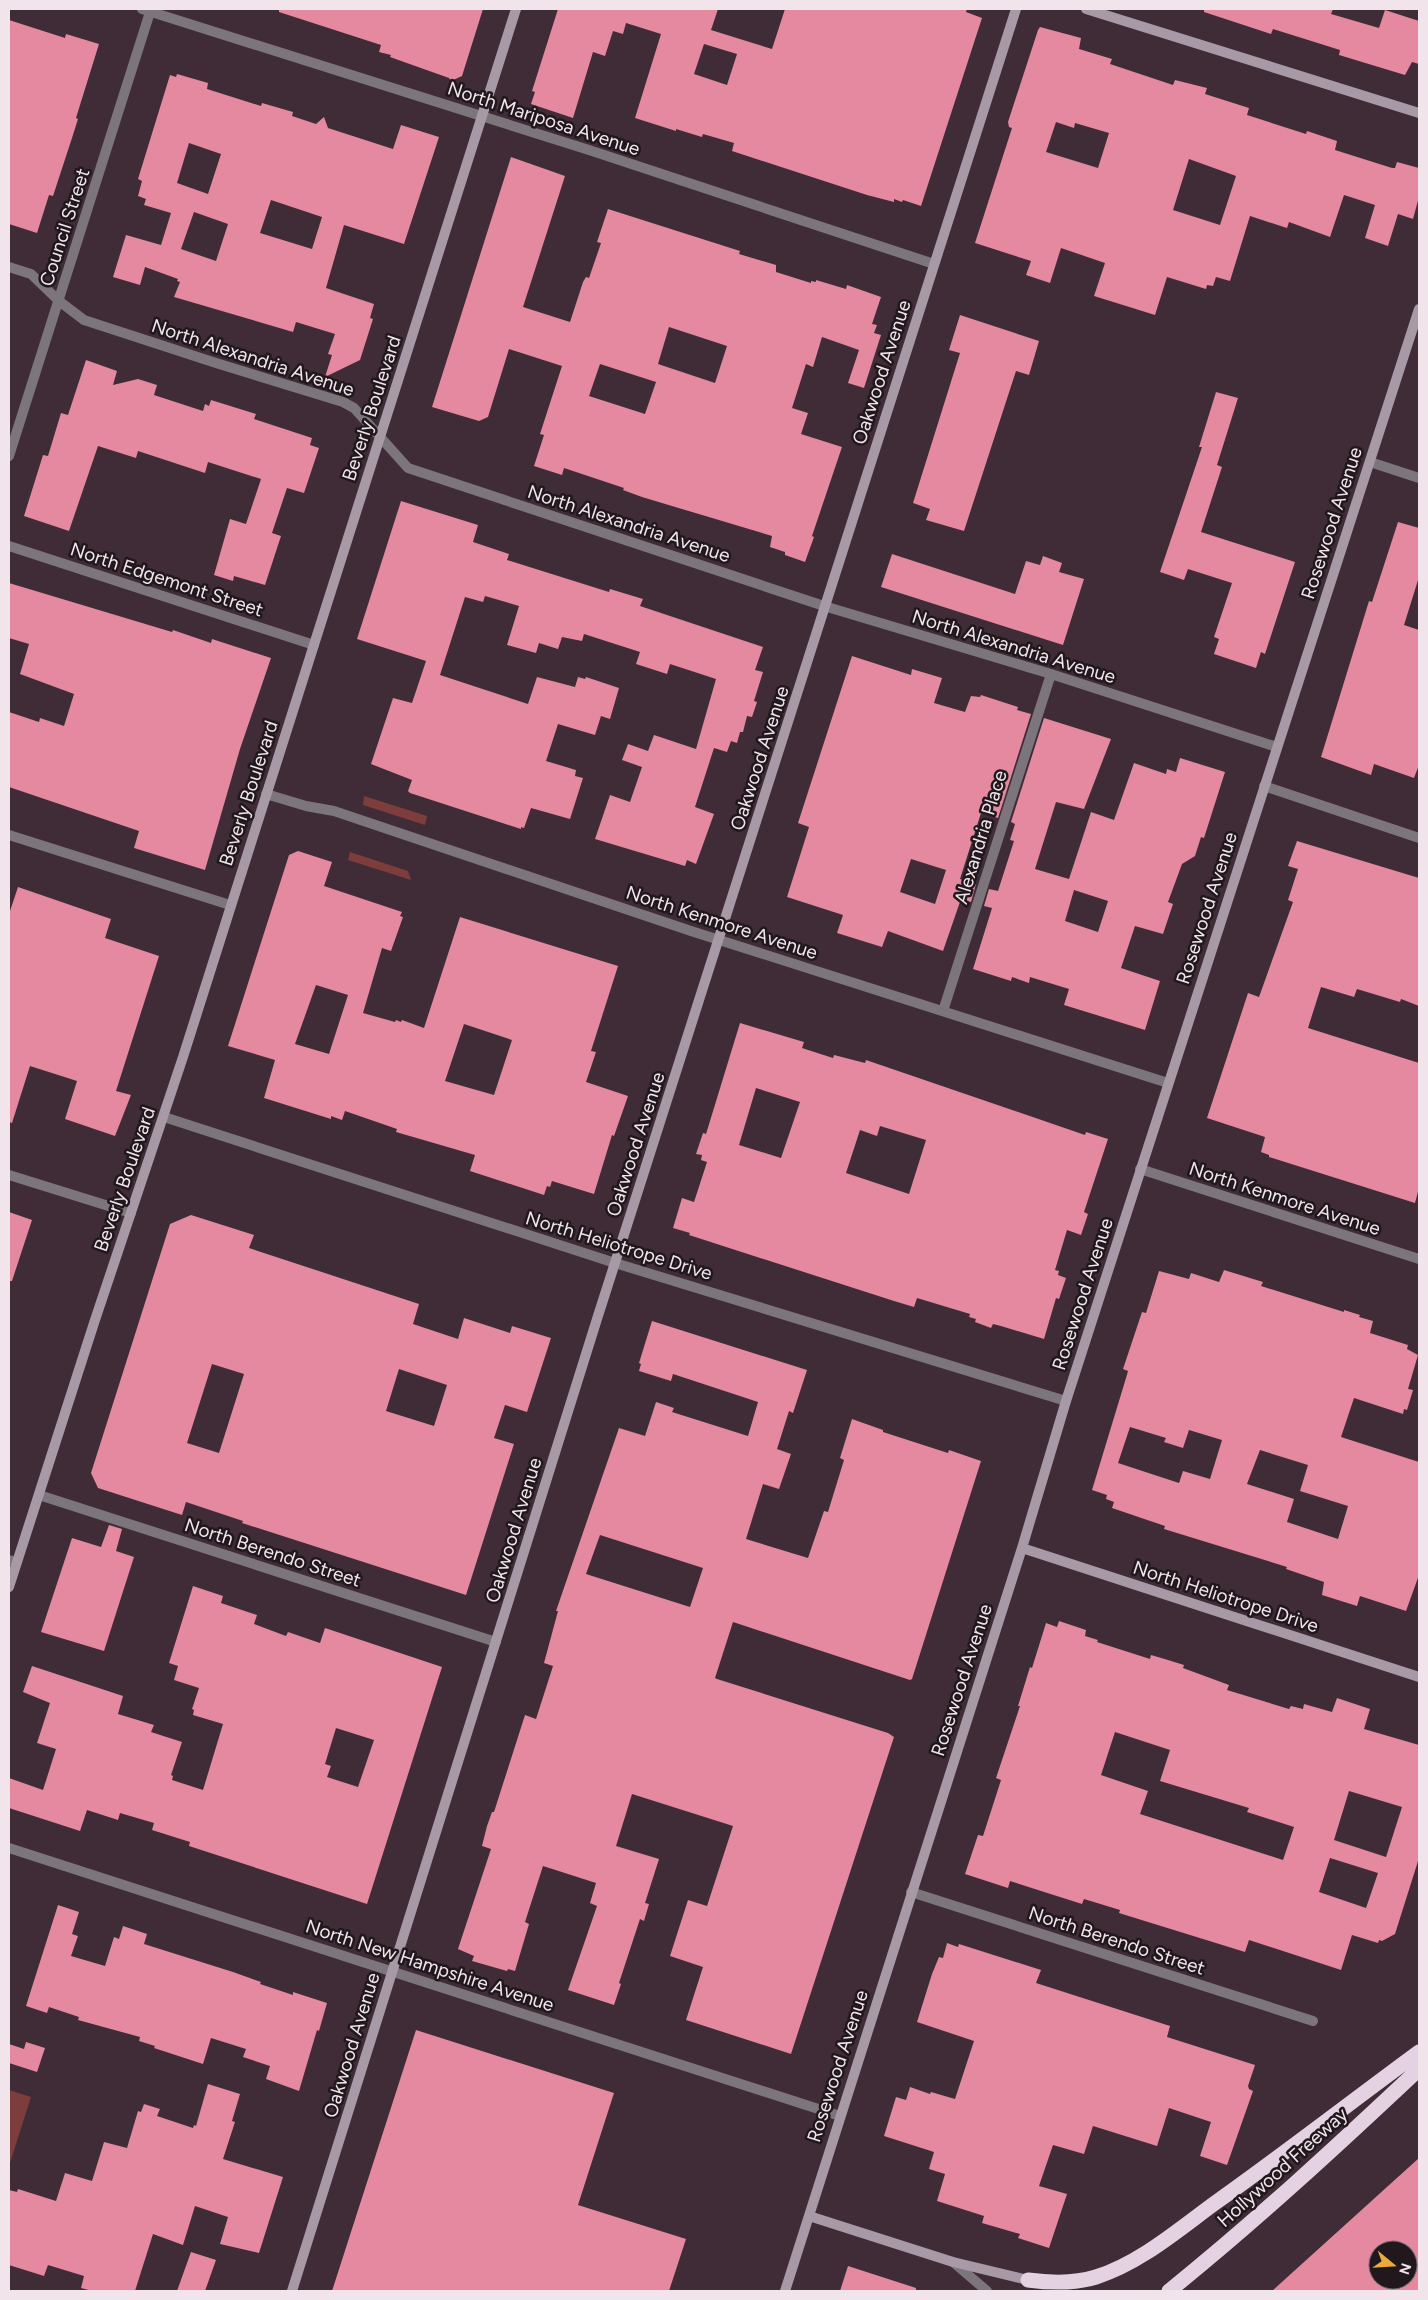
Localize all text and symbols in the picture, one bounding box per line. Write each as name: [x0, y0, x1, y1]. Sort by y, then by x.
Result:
street label: North Mariposa Avenue: [445, 76, 643, 160]
street label: Council Street: [35, 165, 94, 289]
street label: Oakwood Avenue: [847, 297, 916, 447]
street label: North Alexandria Avenue: [149, 314, 357, 401]
street label: Beverly Boulevard: [337, 333, 406, 484]
street label: Rosewood Avenue: [1296, 444, 1367, 602]
street label: North Alexandria Avenue: [525, 480, 733, 567]
street label: North Edgemont Street: [68, 537, 266, 622]
street label: North Alexandria Avenue: [909, 605, 1118, 688]
street label: Oakwood Avenue: [725, 683, 794, 833]
street label: Beverly Boulevard: [214, 718, 283, 869]
street label: Alexandria Place: [949, 768, 1012, 907]
street label: Rosewood Avenue: [1171, 829, 1242, 987]
street label: North Kenmore Avenue: [623, 881, 820, 964]
street label: Oakwood Avenue: [601, 1069, 670, 1219]
street label: Beverly Boulevard: [89, 1104, 160, 1255]
street label: North Kenmore Avenue: [1186, 1157, 1383, 1240]
street label: North Heliotrope Drive: [523, 1206, 715, 1285]
street label: Rosewood Avenue: [1047, 1215, 1118, 1373]
street label: Oakwood Avenue: [480, 1455, 546, 1605]
street label: North Berendo Street: [182, 1513, 364, 1592]
street label: North Heliotrope Drive: [1130, 1556, 1322, 1637]
street label: Rosewood Avenue: [926, 1601, 997, 1759]
street label: North Berendo Street: [1026, 1901, 1208, 1980]
street label: North New Hampshire Avenue: [303, 1914, 557, 2017]
street label: Oakwood Avenue: [318, 1970, 384, 2120]
street label: Rosewood Avenue: [802, 1987, 873, 2145]
street label: Hollywood Freeway: [1212, 2103, 1352, 2232]
north arrow: [1368, 2240, 1418, 2290]
text: N: [1395, 2261, 1415, 2277]

